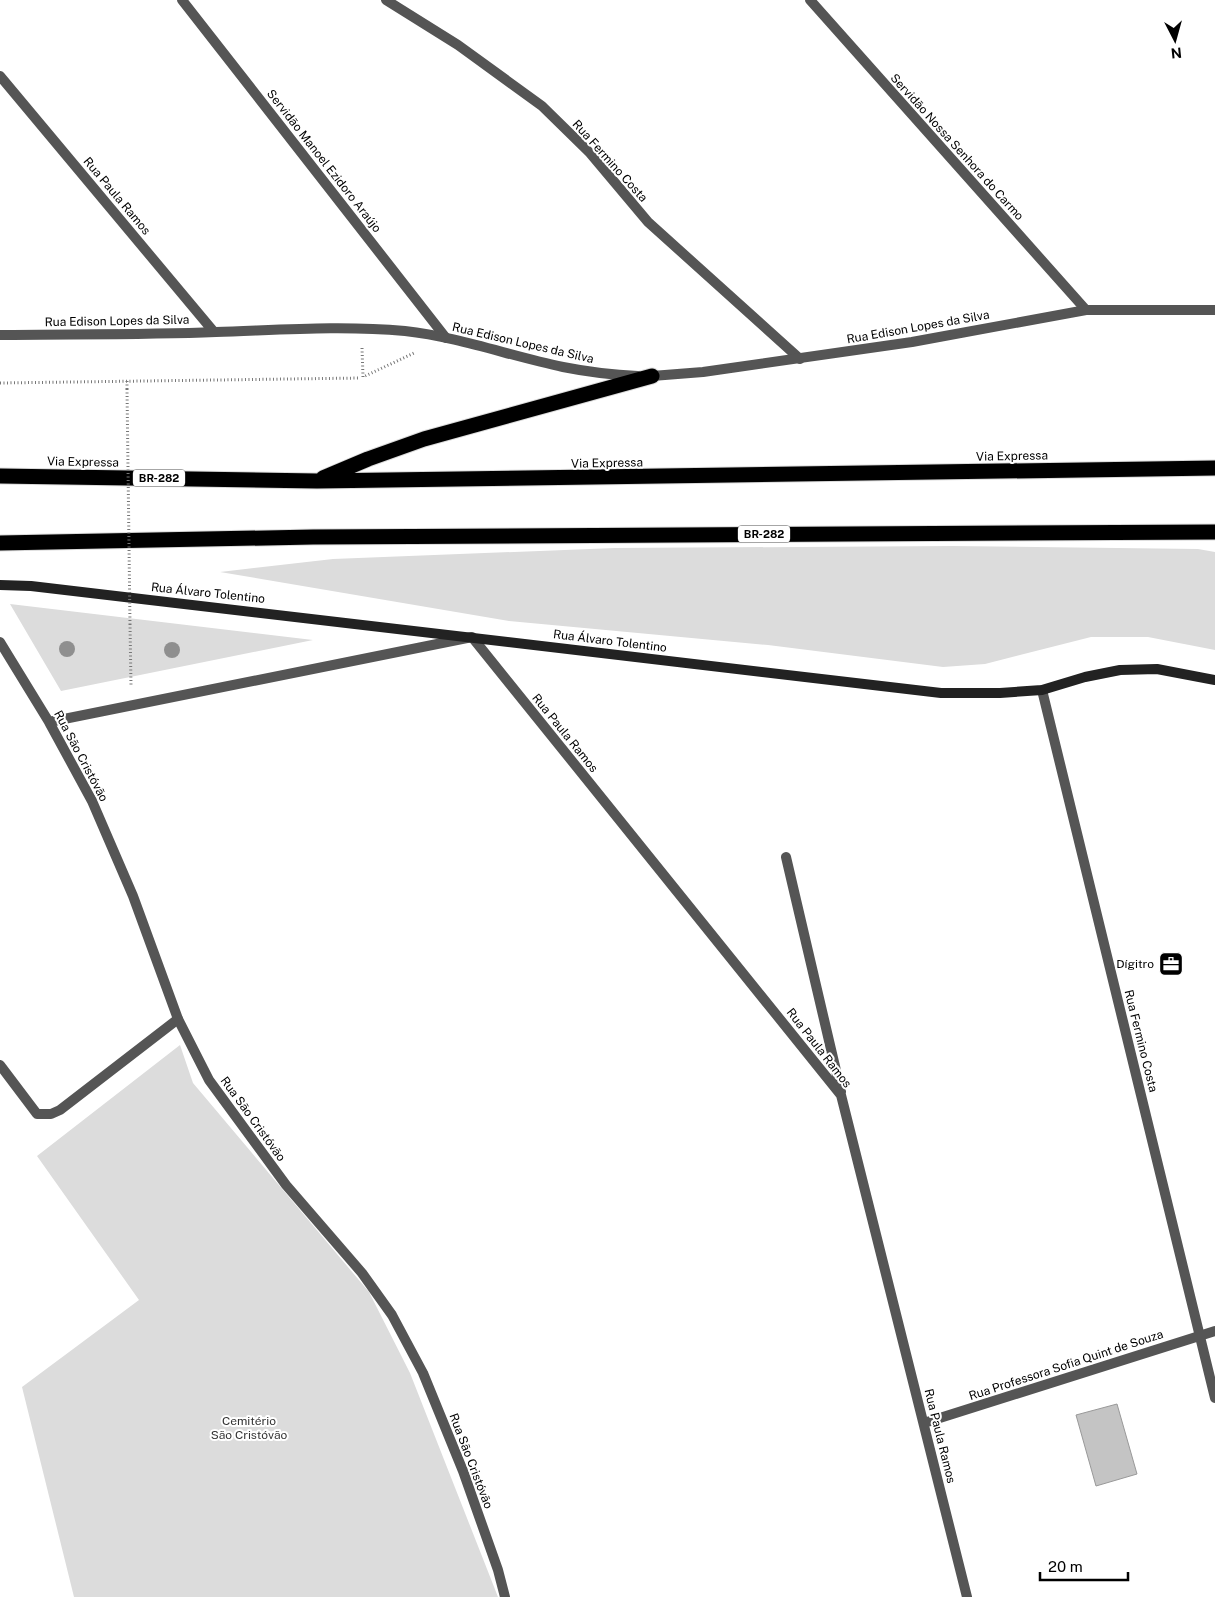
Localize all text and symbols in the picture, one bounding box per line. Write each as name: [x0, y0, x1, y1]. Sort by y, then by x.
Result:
north arrow: [1150, 15, 1200, 65]
text: N: [1170, 44, 1183, 61]
street label: Servidão Nossa Senhora do Carmo: [887, 71, 1027, 223]
street label: Servidão Manoel Ezidoro Araújo: [264, 87, 384, 235]
street label: Rua Fermino Costa: [570, 117, 650, 205]
street label: Rua Paula Ramos: [81, 154, 153, 238]
street label: Rua Edison Lopes da Silva: [846, 308, 990, 346]
street label: Rua Edison Lopes da Silva: [45, 313, 189, 329]
street label: Rua Edison Lopes da Silva: [451, 320, 595, 366]
street label: Via Expressa: [976, 448, 1048, 464]
street label: Via Expressa: [47, 454, 119, 470]
street label: Via Expressa: [571, 455, 643, 471]
road number: BR-282: [133, 469, 185, 486]
road number: BR-282: [738, 526, 790, 542]
street label: Rua Álvaro Tolentino: [150, 580, 266, 606]
street label: Rua Álvaro Tolentino: [552, 627, 668, 655]
street label: Rua Paula Ramos: [529, 691, 601, 775]
street label: Rua São Cristóvão: [51, 708, 111, 804]
office icon: Dígitro: [1158, 951, 1184, 977]
place label: Dígitro: [1116, 957, 1154, 971]
street label: Rua Fermino Costa: [1121, 988, 1161, 1094]
street label: Rua Paula Ramos: [784, 1006, 854, 1090]
street label: Rua São Cristóvão: [218, 1074, 289, 1164]
street label: Rua Professora Sofia Quint de Souza: [967, 1327, 1165, 1403]
street label: Rua Paula Ramos: [922, 1387, 958, 1485]
street label: Rua São Cristóvão: [446, 1411, 496, 1511]
park label: Cemitério São Cristóvão: [211, 1414, 288, 1442]
scale bar: [1040, 1550, 1128, 1582]
text: 20 m: [1048, 1558, 1083, 1575]

